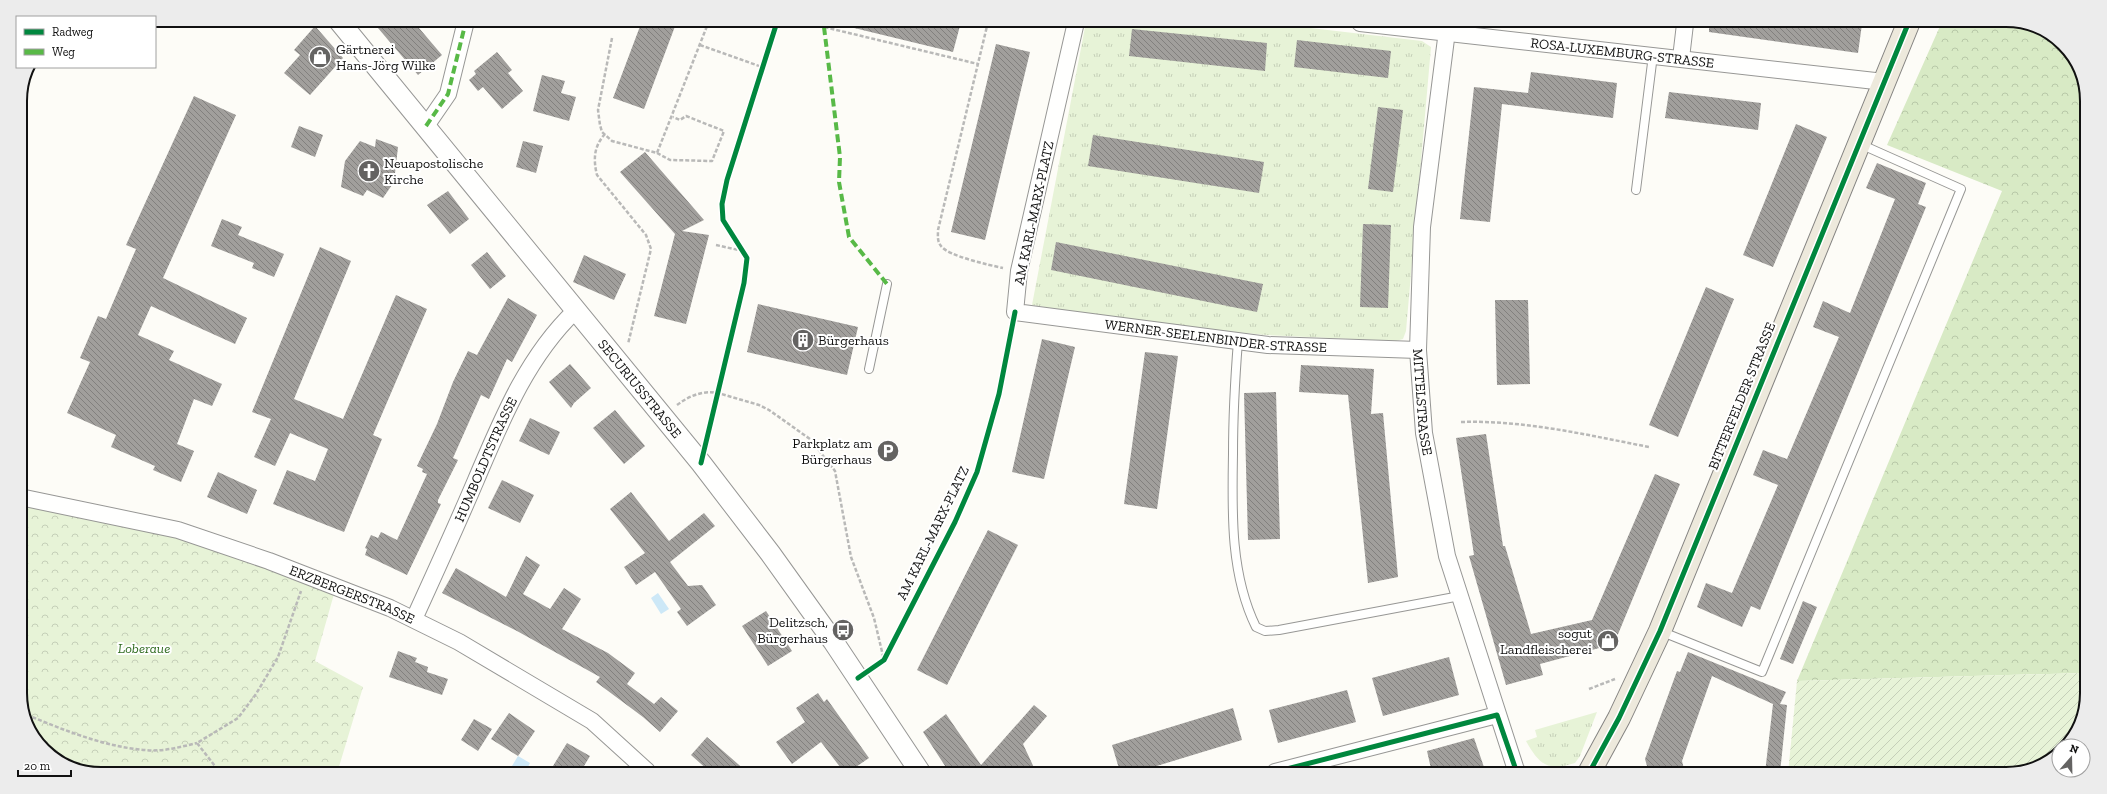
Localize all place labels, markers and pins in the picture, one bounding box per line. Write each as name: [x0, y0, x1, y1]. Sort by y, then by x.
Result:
place label: Gärtnerei Hans-Jörg Wilke: [336, 41, 436, 74]
shop icon: Gärtnerei Hans-Jörg Wilke: [307, 44, 333, 70]
place label: Neuapostolische Kirche: [384, 155, 484, 188]
church icon: Neuapostolische Kirche: [356, 158, 382, 184]
building icon: Bürgerhaus: [790, 327, 816, 353]
place label: Bürgerhaus: [818, 332, 889, 349]
place label: Parkplatz am Bürgerhaus: [792, 435, 872, 468]
parking icon: Parkplatz am Bürgerhaus: [875, 438, 901, 464]
place label: Delitzsch, Bürgerhaus: [757, 614, 828, 647]
bus stop icon: Delitzsch, Bürgerhaus: [830, 617, 856, 643]
place label: sogut Landfleischerei: [1500, 625, 1593, 658]
shop icon: sogut Landfleischerei: [1595, 628, 1621, 654]

